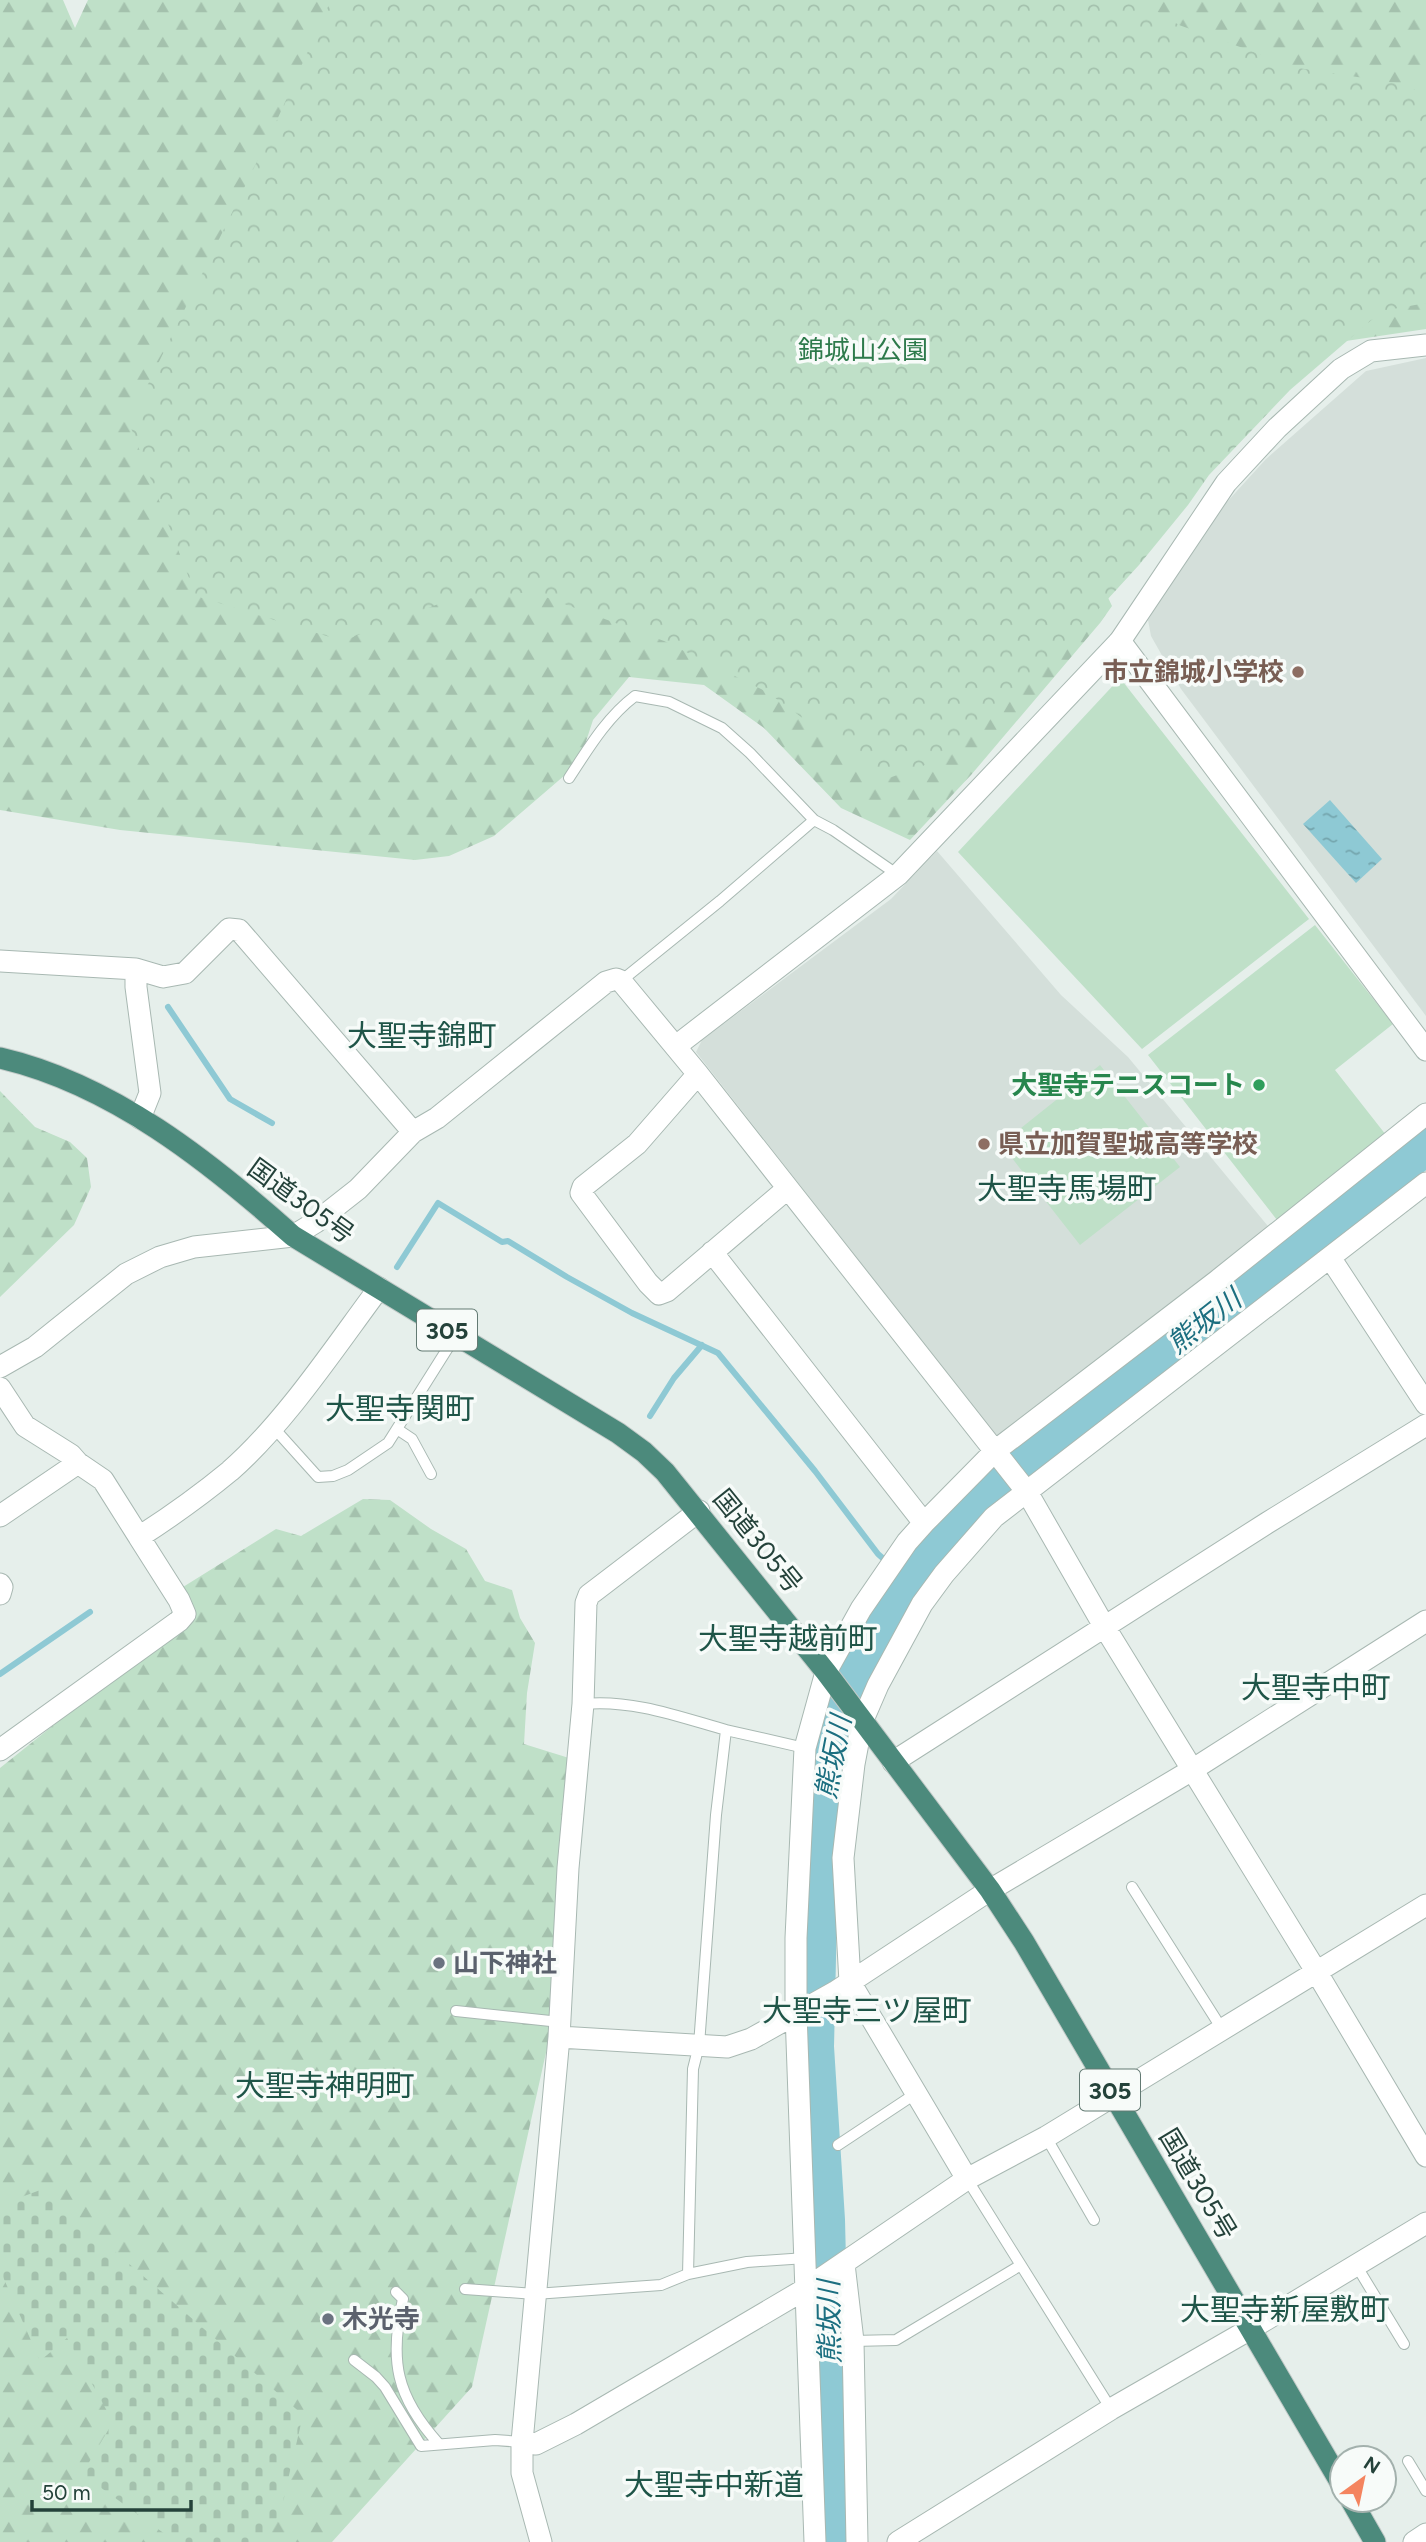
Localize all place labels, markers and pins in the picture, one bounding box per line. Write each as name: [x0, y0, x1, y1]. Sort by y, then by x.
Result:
place label: 市立錦城小学校: [1102, 656, 1284, 688]
marker: 市立錦城小学校: [1290, 664, 1306, 680]
place label: 大聖寺テニスコート: [1011, 1069, 1245, 1101]
marker: 大聖寺テニスコート: [1251, 1077, 1267, 1093]
place label: 県立加賀聖城高等学校: [998, 1128, 1258, 1160]
marker: 県立加賀聖城高等学校: [976, 1136, 992, 1152]
place label: 山下神社: [453, 1947, 557, 1979]
marker: 山下神社: [431, 1955, 447, 1971]
place label: 木光寺: [342, 2303, 420, 2335]
marker: 木光寺: [320, 2311, 336, 2327]

